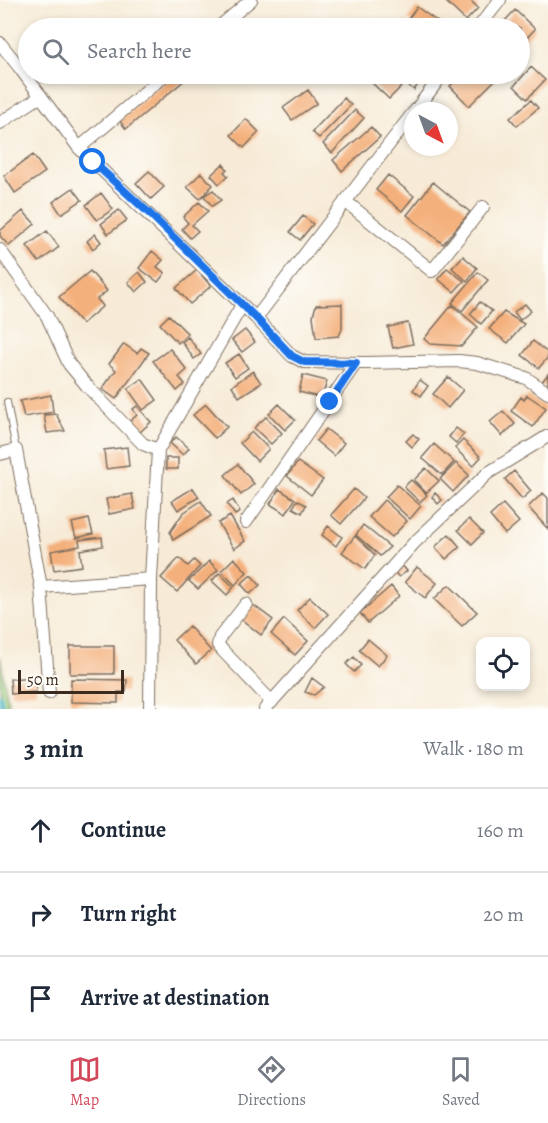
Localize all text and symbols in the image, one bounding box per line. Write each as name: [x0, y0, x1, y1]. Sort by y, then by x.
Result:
search box: [18, 18, 530, 84]
icon: search: [39, 35, 72, 68]
text: Search here: [87, 36, 192, 66]
north arrow: [404, 102, 458, 156]
route start: [79, 148, 105, 174]
route end: [316, 388, 342, 414]
map controls: [476, 637, 530, 691]
button: locate: [476, 637, 530, 691]
scale bar: [18, 667, 124, 694]
text: 50 m: [27, 669, 59, 691]
text: 3 min: [24, 731, 84, 766]
text: Walk · 180 m: [423, 735, 524, 762]
icon: ahead: [24, 814, 57, 847]
text: Continue: [81, 815, 166, 845]
text: 160 m: [477, 817, 524, 844]
icon: right: [24, 898, 57, 931]
text: Turn right: [81, 899, 177, 929]
text: 20 m: [483, 901, 524, 928]
icon: arrive: [24, 982, 57, 1015]
text: Arrive at destination: [81, 983, 270, 1013]
tab: Map: [68, 1053, 101, 1111]
tab: Directions: [237, 1053, 306, 1111]
tab: Saved: [442, 1053, 480, 1111]

